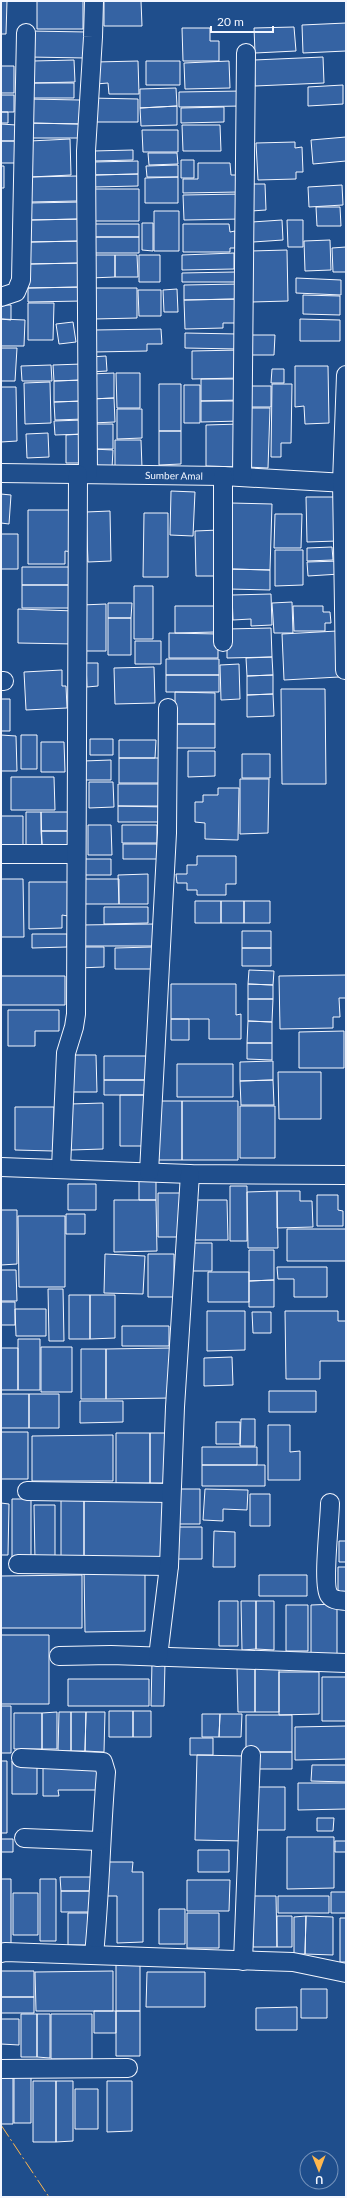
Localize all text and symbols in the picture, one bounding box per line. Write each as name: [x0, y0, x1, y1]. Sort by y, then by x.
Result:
scale bar: [211, 8, 273, 34]
text: 20 m: [217, 14, 244, 29]
street label: Sumber Amal: [145, 469, 203, 482]
north arrow: [299, 2150, 339, 2190]
text: U: [315, 2174, 323, 2187]

